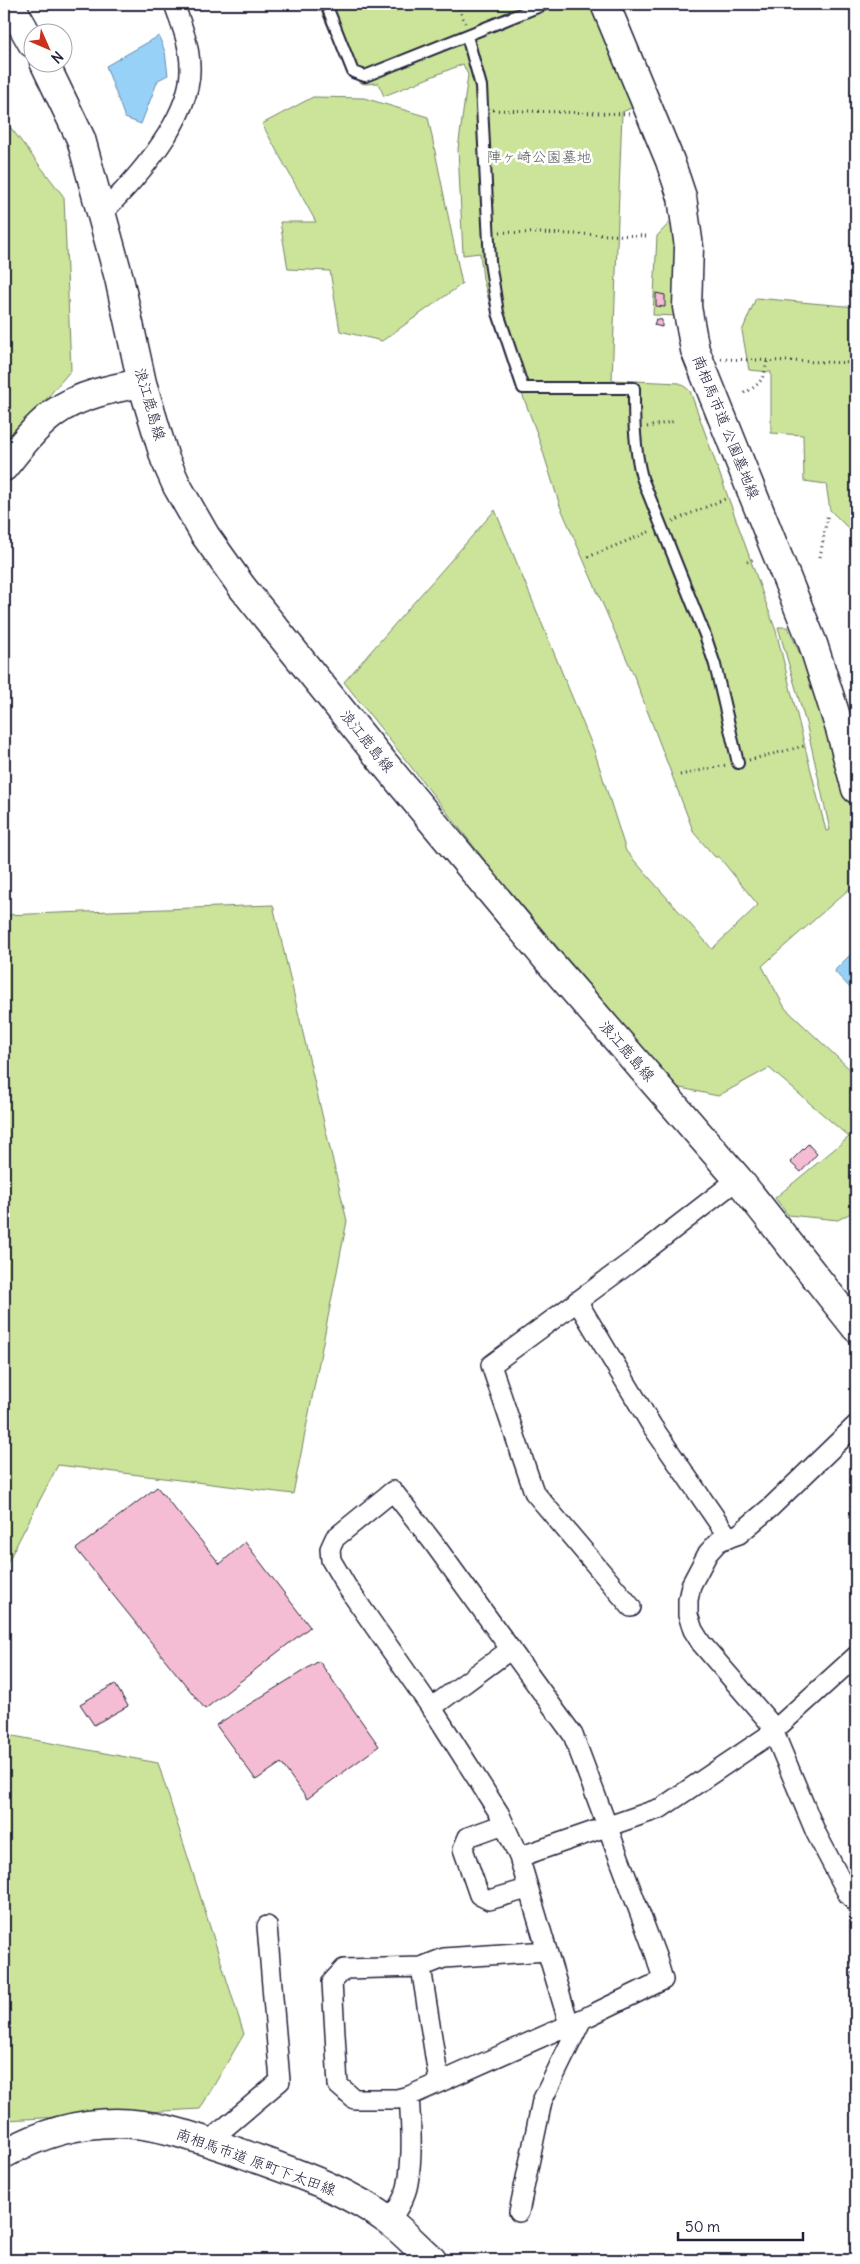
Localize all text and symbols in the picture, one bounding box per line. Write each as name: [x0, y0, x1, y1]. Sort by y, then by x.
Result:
north arrow: [22, 22, 72, 72]
text: N: [47, 47, 67, 67]
park label: 陣ヶ崎公園墓地: [486, 147, 592, 166]
street label: 南相馬市道 公園墓地線: [689, 352, 764, 502]
street label: 浪江鹿島線: [131, 365, 170, 443]
street label: 浪江鹿島線: [336, 706, 398, 776]
street label: 浪江鹿島線: [596, 1016, 659, 1085]
street label: 南相馬市道 原町下太田線: [174, 2124, 339, 2199]
scale bar: [678, 2209, 802, 2241]
text: 50 m: [685, 2217, 720, 2236]

